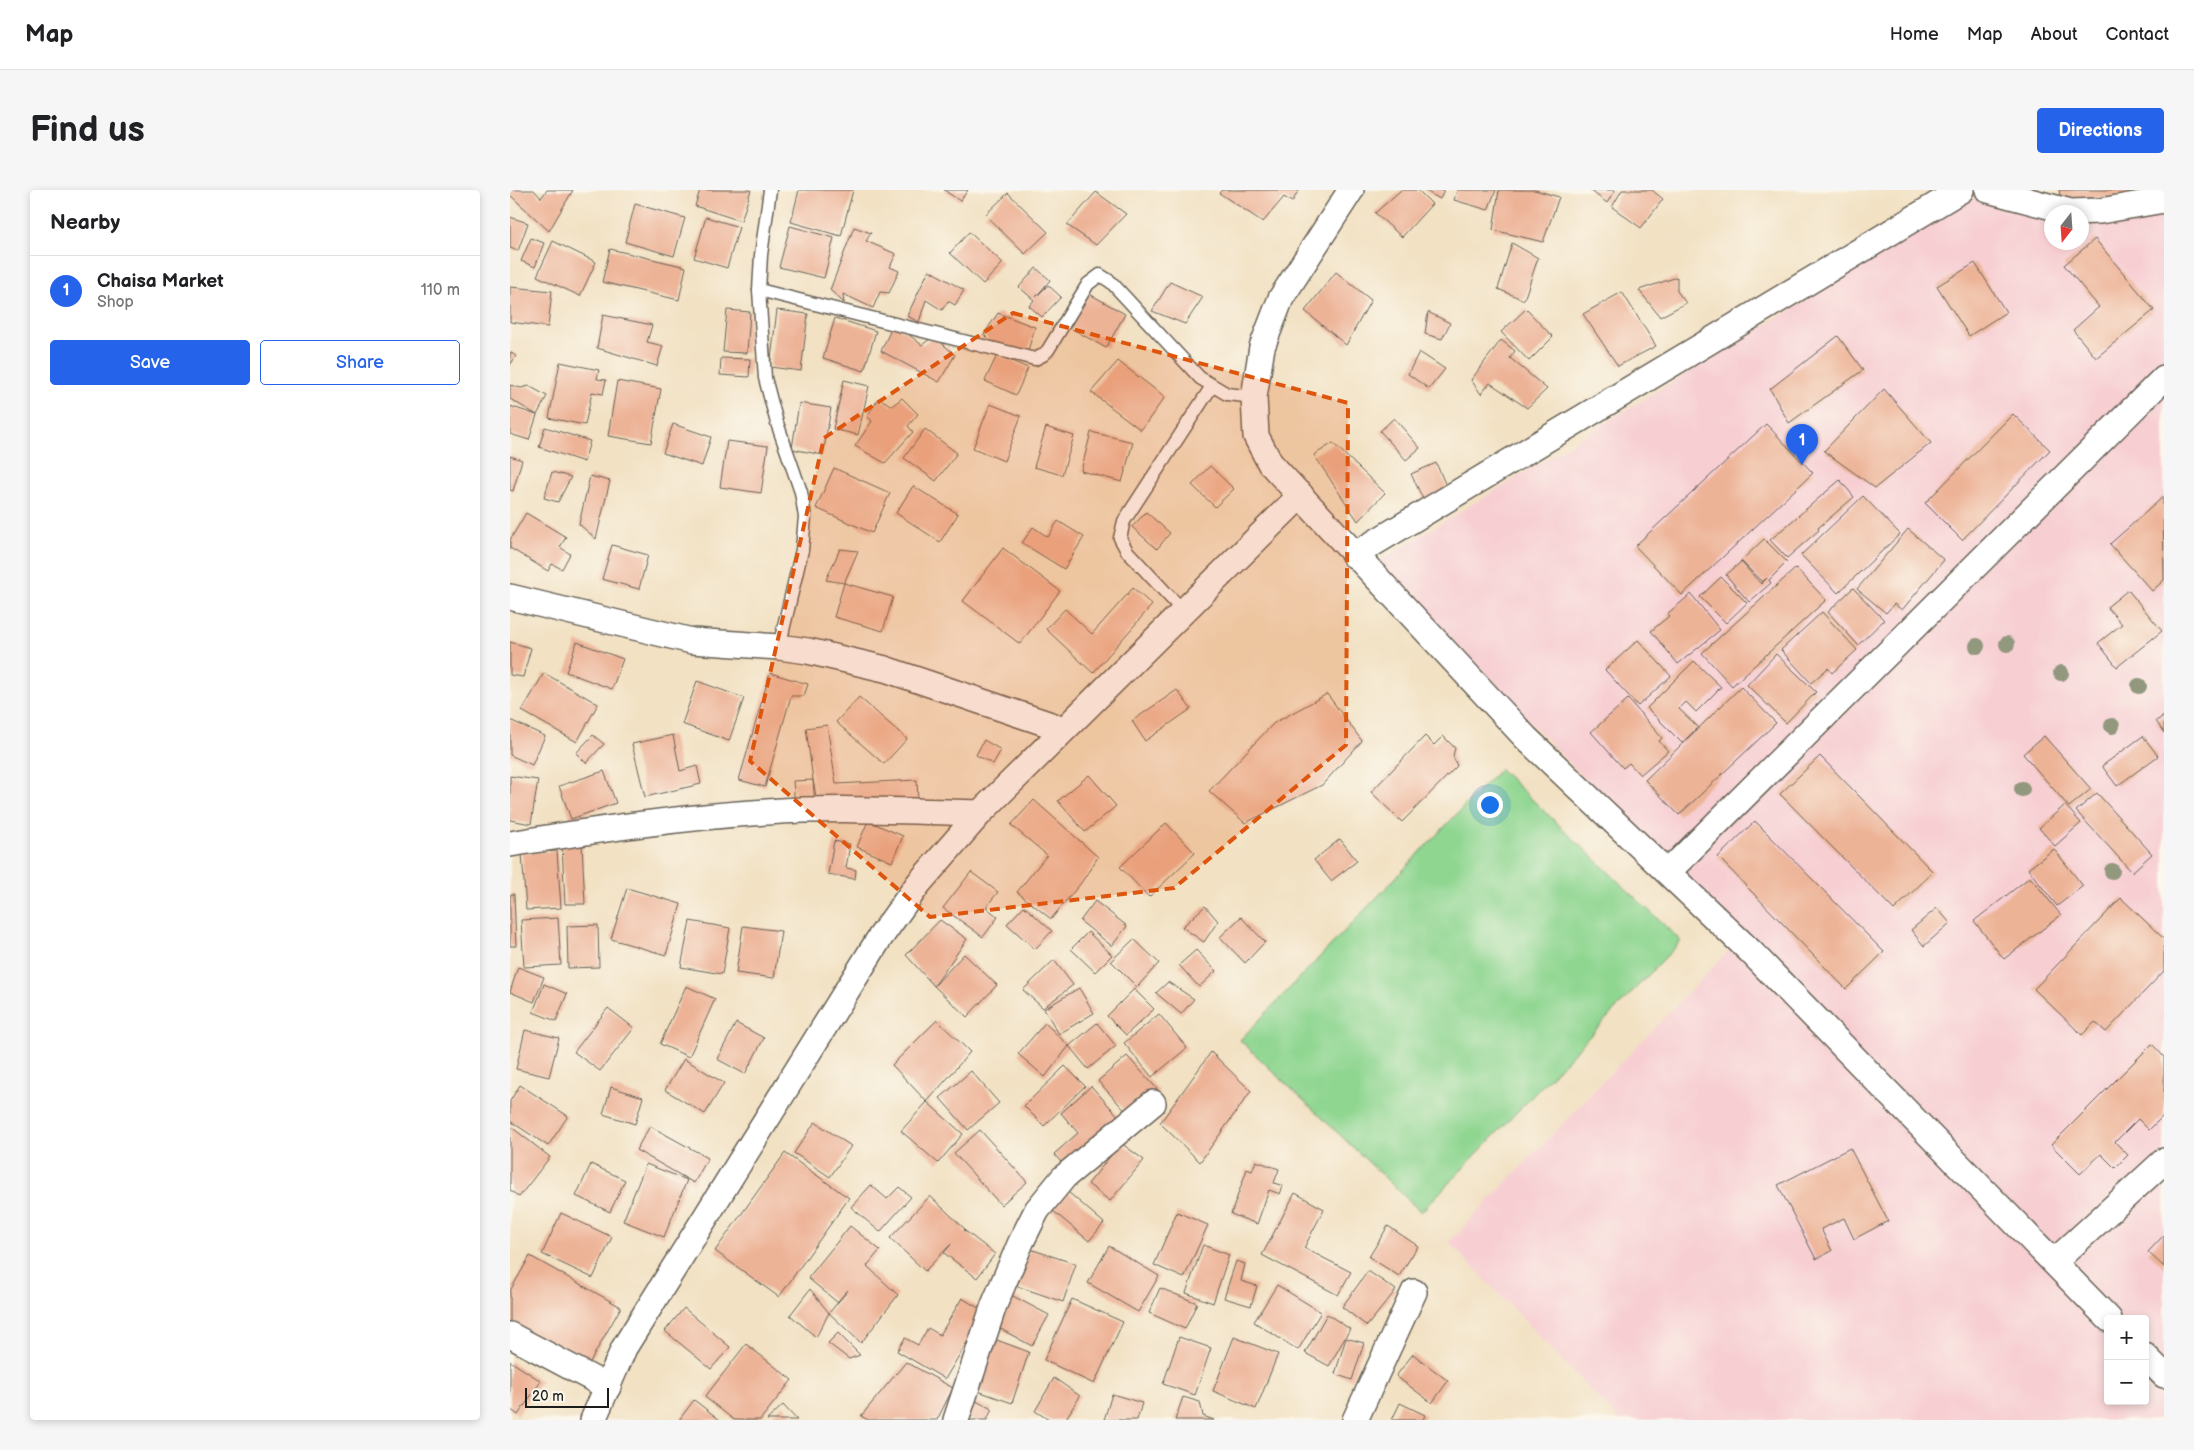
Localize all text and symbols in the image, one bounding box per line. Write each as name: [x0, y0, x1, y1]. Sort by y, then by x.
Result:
text: Map: [25, 20, 73, 49]
text: Home: [1890, 24, 1939, 45]
text: Map: [1967, 24, 2003, 45]
text: About: [2031, 24, 2078, 45]
text: Contact: [2106, 24, 2169, 45]
button: Directions: [2037, 108, 2164, 153]
text: Find us: [30, 109, 145, 152]
north arrow: [2044, 205, 2089, 250]
text: Nearby: [50, 210, 120, 235]
text: Chaisa Market: [97, 270, 224, 293]
text: 1: [63, 281, 69, 300]
text: 110 m: [421, 281, 460, 300]
text: Shop: [97, 293, 134, 312]
button: Save: [50, 340, 250, 385]
button: Share: [260, 340, 460, 385]
pin: 1: [1786, 424, 1818, 465]
your location: [1477, 792, 1503, 818]
map controls: [2104, 1315, 2149, 1405]
button: +: [2104, 1315, 2149, 1360]
button: −: [2104, 1360, 2149, 1405]
scale bar: [525, 1385, 609, 1408]
text: 20 m: [532, 1388, 564, 1405]

